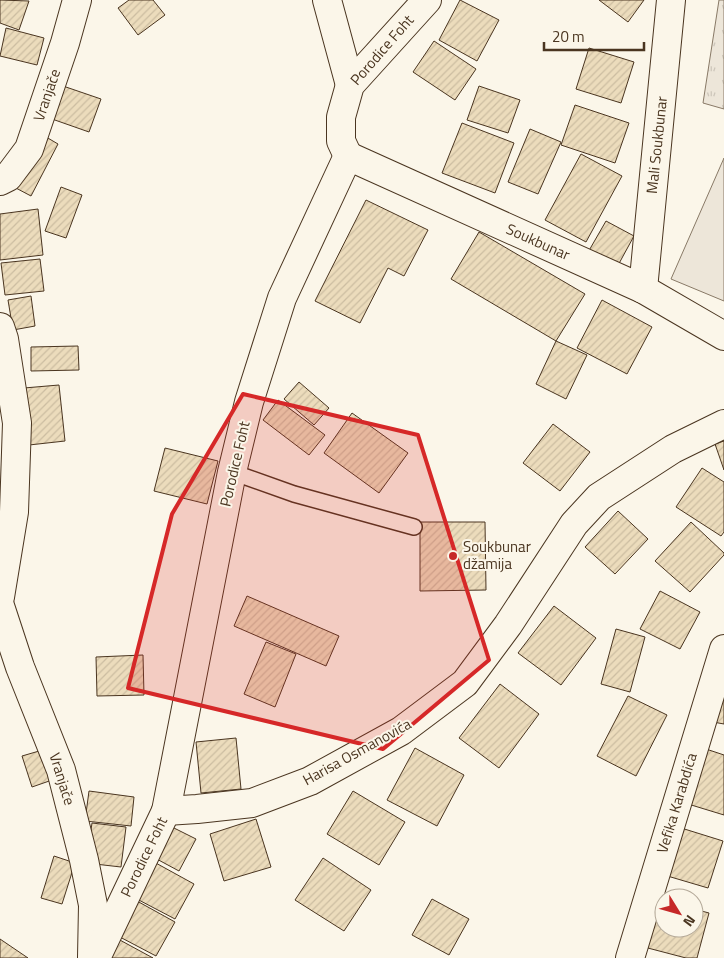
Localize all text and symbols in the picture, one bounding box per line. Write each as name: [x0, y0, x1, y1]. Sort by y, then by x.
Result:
street label: Porodice Foht: [344, 9, 419, 90]
scale bar: [544, 20, 644, 52]
text: 20 m: [552, 25, 585, 48]
street label: Vranjače: [27, 66, 66, 124]
street label: Mali Soukbunar: [640, 95, 673, 195]
street label: Soukbunar: [503, 217, 574, 266]
street label: Porodice Foht: [214, 418, 256, 509]
place label: Soukbunar džamija: [463, 535, 531, 575]
marker: Soukbunar džamija: [447, 550, 459, 562]
street label: Harisa Osmanovića: [298, 712, 416, 791]
street label: Vefika Karabdića: [650, 749, 703, 856]
street label: Vranjače: [44, 750, 81, 808]
street label: Porodice Foht: [114, 812, 173, 901]
north arrow: [654, 888, 704, 938]
text: N: [678, 911, 701, 931]

